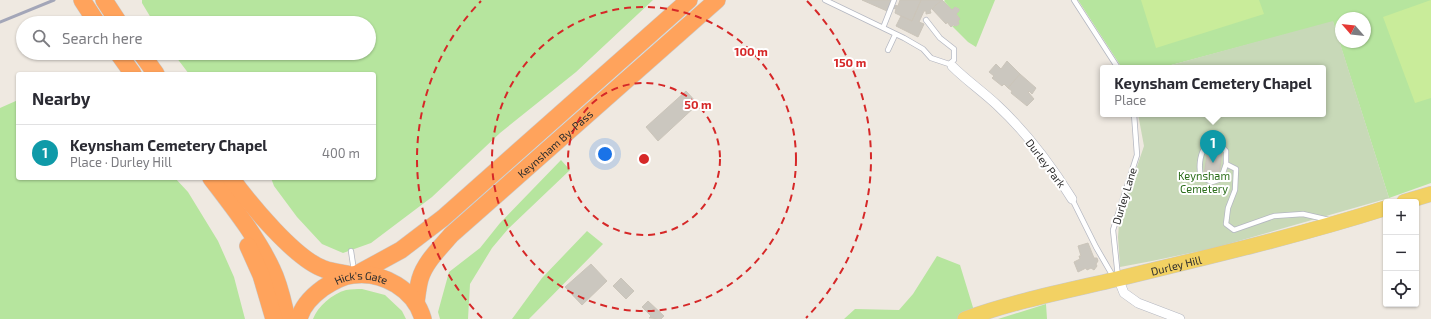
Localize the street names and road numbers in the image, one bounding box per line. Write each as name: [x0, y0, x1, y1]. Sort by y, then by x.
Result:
street label: Keynsham By-Pass: [514, 106, 595, 180]
street label: Durley Park: [1023, 136, 1069, 190]
street label: Durley Lane: [1109, 166, 1139, 226]
street label: Durley Hill: [1149, 252, 1203, 277]
street label: Hick's Gate: [332, 268, 390, 287]

